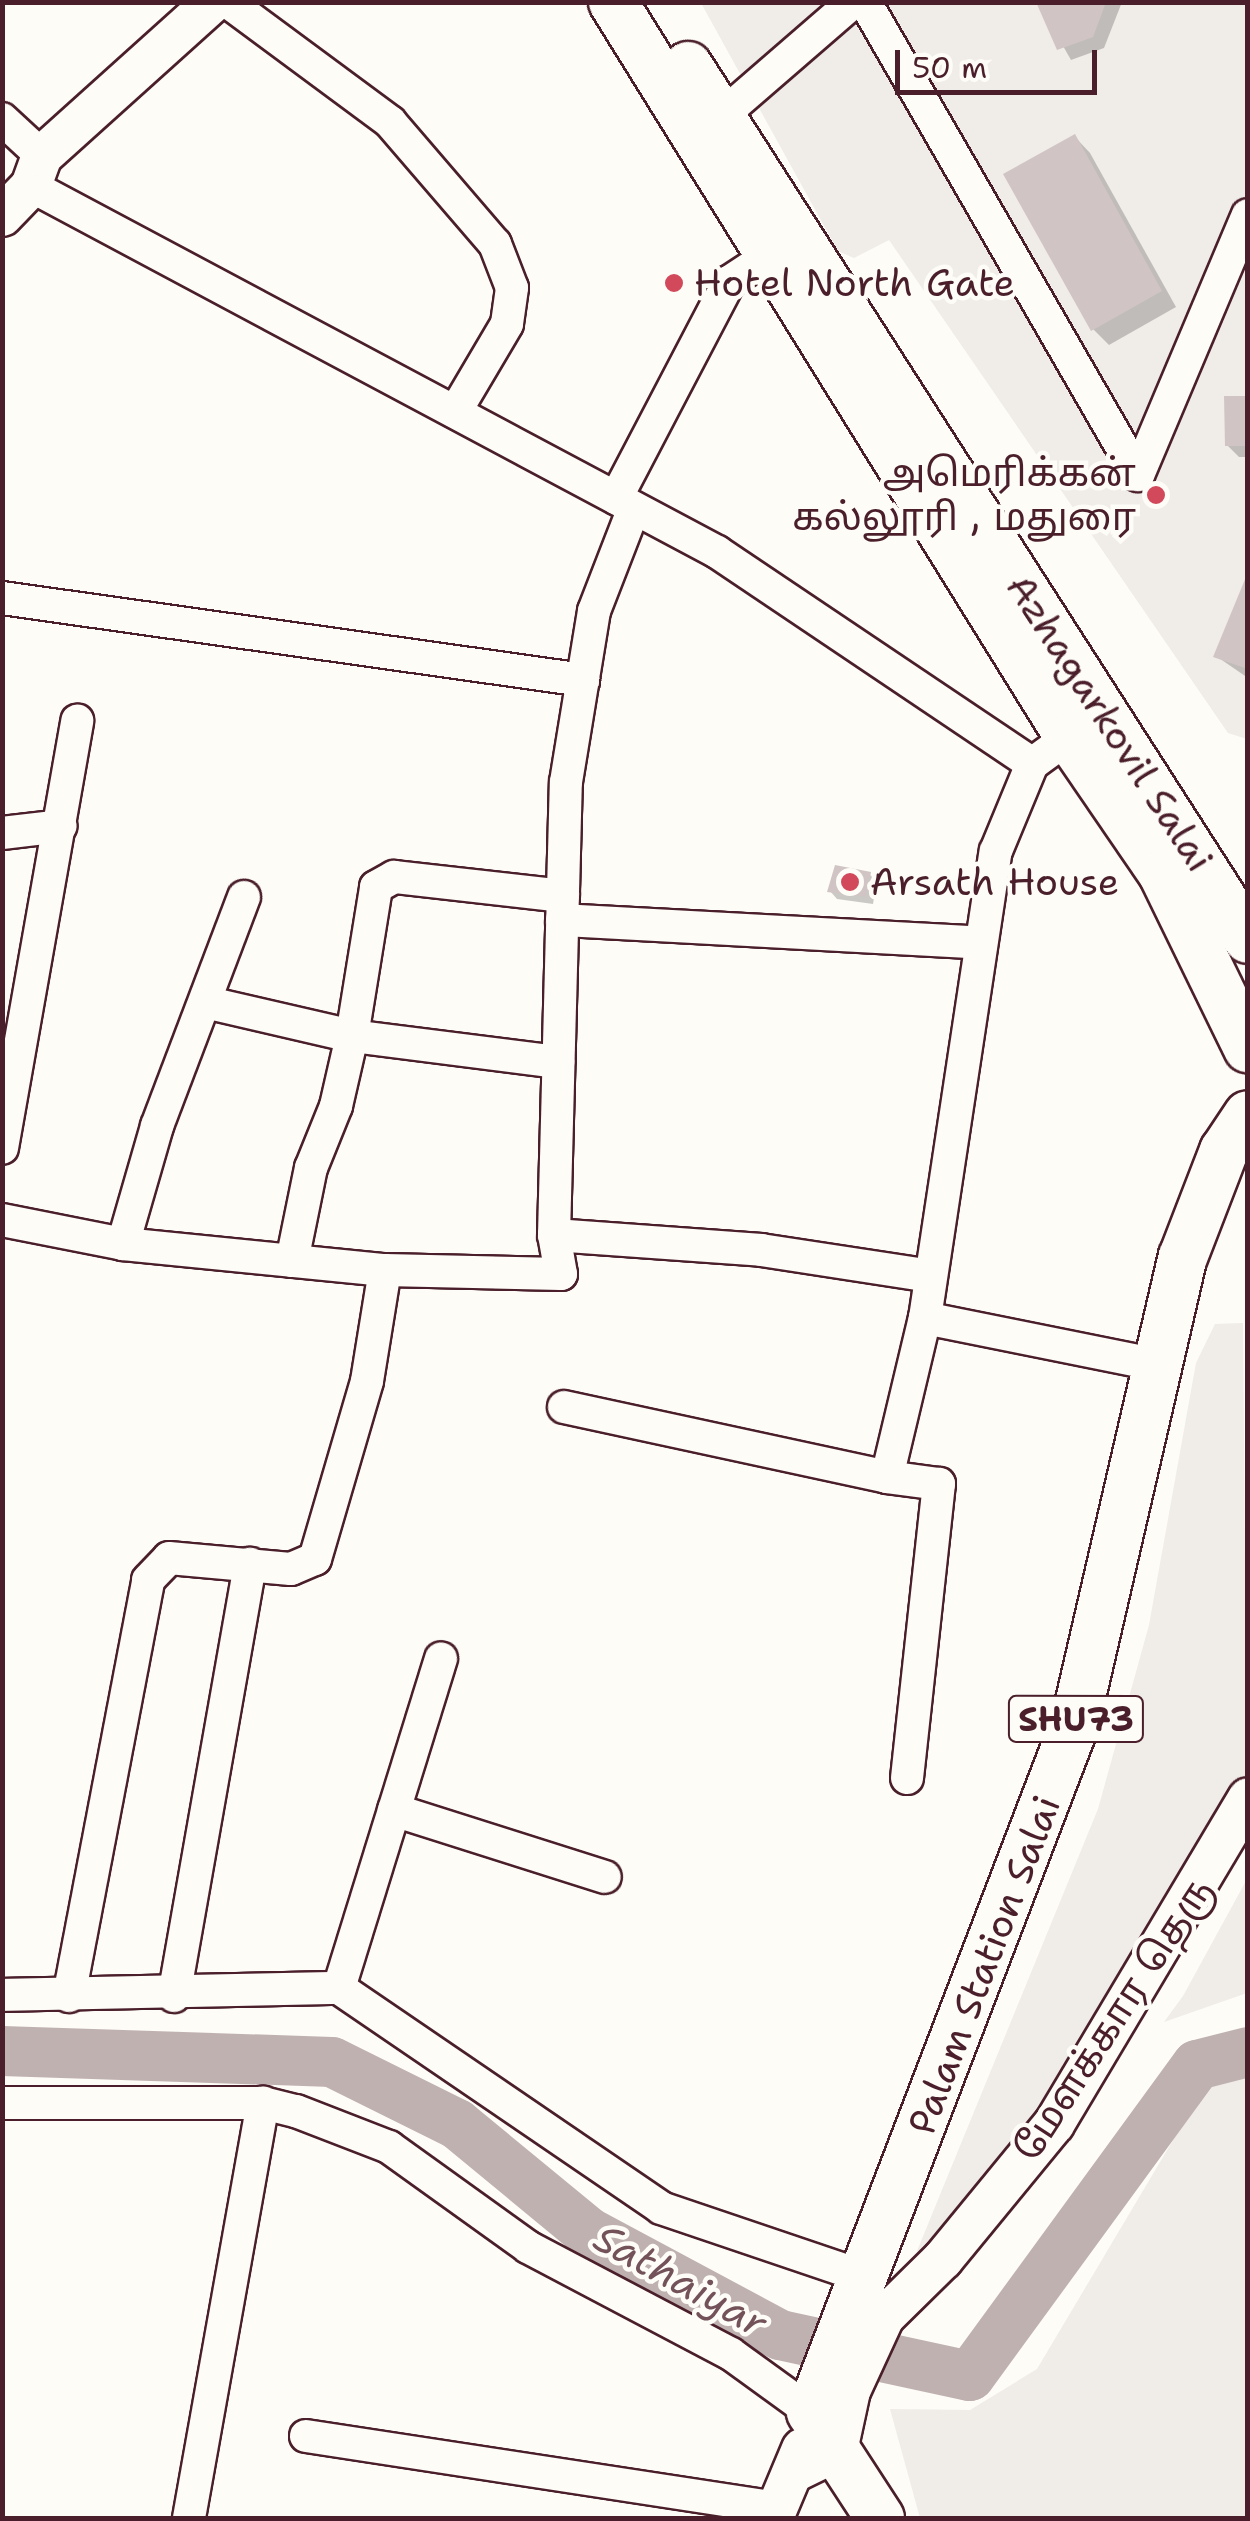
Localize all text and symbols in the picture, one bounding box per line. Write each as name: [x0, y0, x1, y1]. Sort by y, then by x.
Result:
scale bar: [900, 30, 1102, 92]
text: 50 m: [912, 47, 987, 88]
place label: Hotel North Gate: [694, 260, 1015, 306]
marker: Hotel North Gate: [663, 272, 685, 294]
place label: அமெரிக்கன் கல்லூரி , மதுரை: [792, 450, 1136, 540]
marker: அமெரிக்கன் கல்லூரி , மதுரை: [1145, 484, 1167, 506]
street label: Azhagarkovil Salai: [997, 566, 1223, 880]
place label: Arsath House: [870, 859, 1119, 905]
marker: Arsath House: [839, 871, 861, 893]
road number: SHU73: [1006, 1689, 1146, 1749]
street label: Palam Station Salai: [898, 1789, 1070, 2141]
street label: மேளக்கார தெரு: [1004, 1869, 1222, 2169]
water label: Sathaiyar: [586, 2213, 776, 2347]

